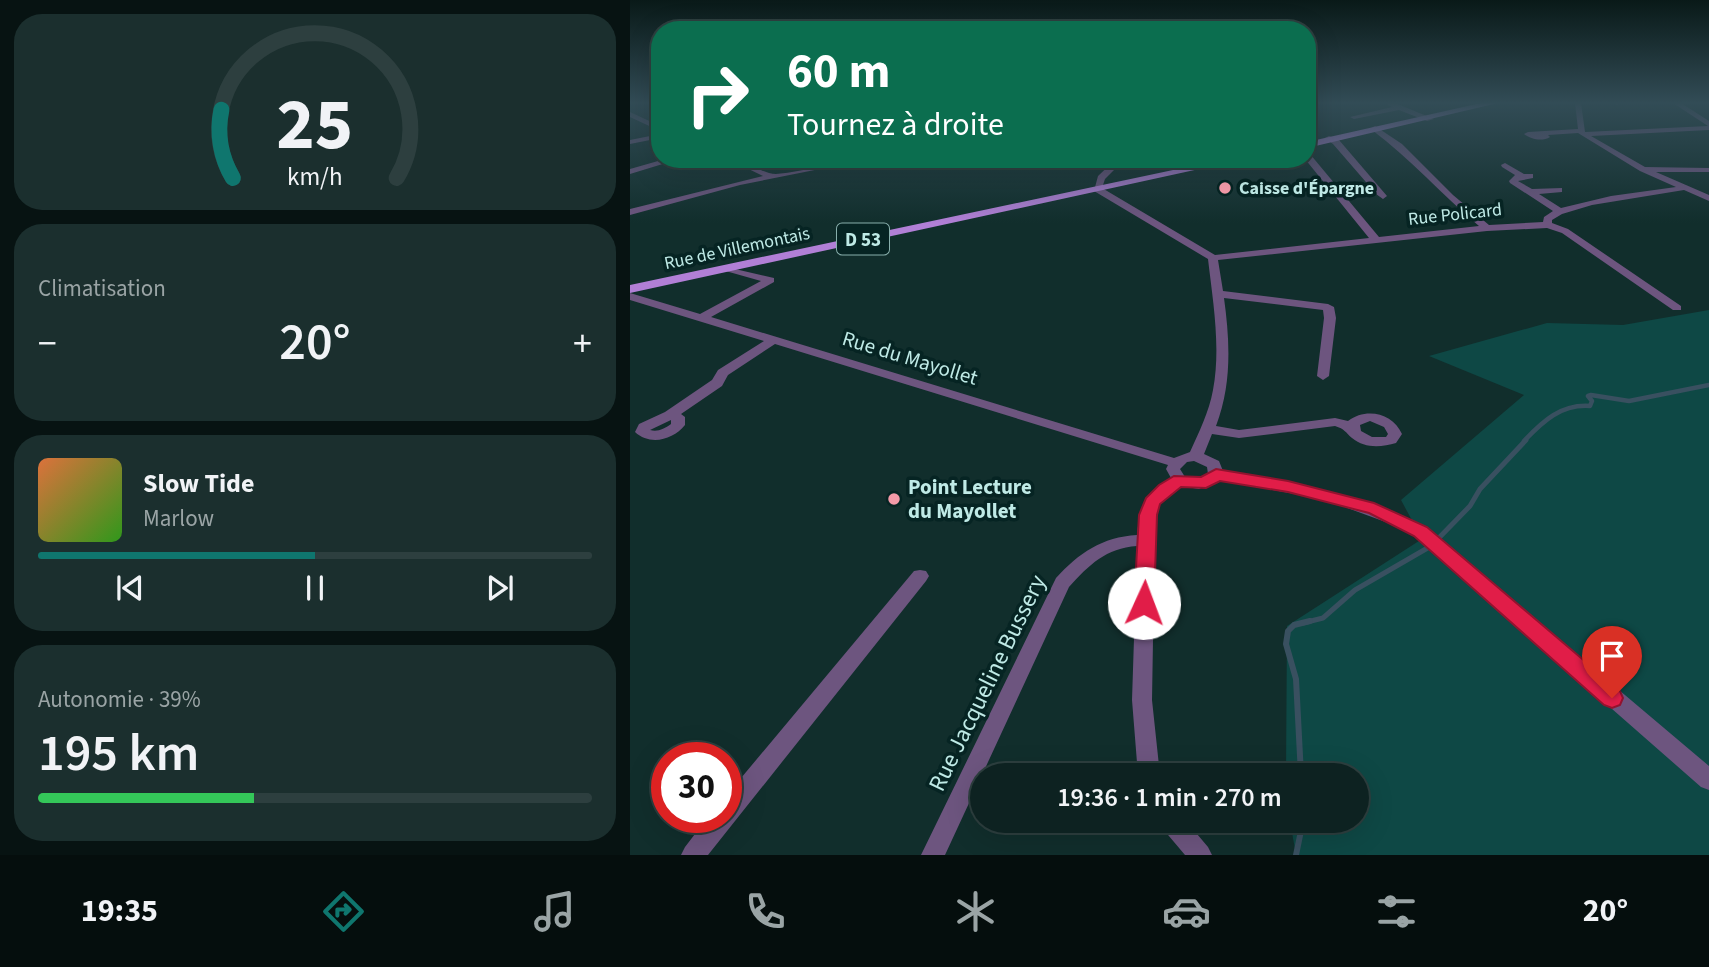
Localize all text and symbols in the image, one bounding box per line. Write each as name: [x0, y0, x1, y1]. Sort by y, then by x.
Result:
text: 60 m: [787, 37, 891, 107]
icon: right: [672, 49, 763, 140]
text: 25: [277, 74, 353, 178]
text: Tournez à droite: [787, 102, 1004, 148]
text: km/h: [287, 159, 343, 195]
place label: Caisse d'Épargne: [1239, 176, 1374, 201]
marker: Caisse d'Épargne: [1217, 180, 1233, 196]
street label: Rue Policard: [1407, 197, 1503, 232]
street label: Rue de Villemontais: [662, 221, 812, 276]
road number: D 53: [837, 224, 889, 255]
text: Climatisation: [38, 272, 166, 305]
text: 20°: [279, 306, 351, 380]
text: −: [38, 317, 57, 371]
text: +: [573, 317, 592, 371]
street label: Rue du Mayollet: [839, 323, 981, 393]
text: Slow Tide: [143, 465, 254, 502]
place label: Point Lecture du Mayollet: [908, 472, 1032, 526]
marker: Point Lecture du Mayollet: [886, 491, 902, 507]
text: Marlow: [143, 502, 214, 535]
position arrow: [1107, 566, 1181, 640]
icon: previous: [111, 569, 149, 607]
icon: pause: [296, 569, 334, 607]
icon: next: [481, 569, 519, 607]
street label: Rue Jacqueline Bussery: [920, 569, 1055, 797]
pin: [1582, 626, 1642, 698]
icon: arrive: [1593, 637, 1631, 675]
text: Autonomie · 39%: [38, 683, 201, 716]
text: 195 km: [38, 717, 199, 791]
speed limit sign: 30: [651, 742, 742, 833]
text: 19:36 · 1 min · 270 m: [1057, 779, 1282, 816]
icon: directions: [319, 887, 368, 936]
icon: music: [530, 887, 579, 936]
icon: phone: [741, 887, 790, 936]
icon: climate: [951, 887, 1000, 936]
icon: car: [1162, 887, 1211, 936]
icon: filters: [1372, 887, 1421, 936]
text: 19:35: [81, 888, 158, 934]
text: 20°: [1583, 888, 1628, 934]

